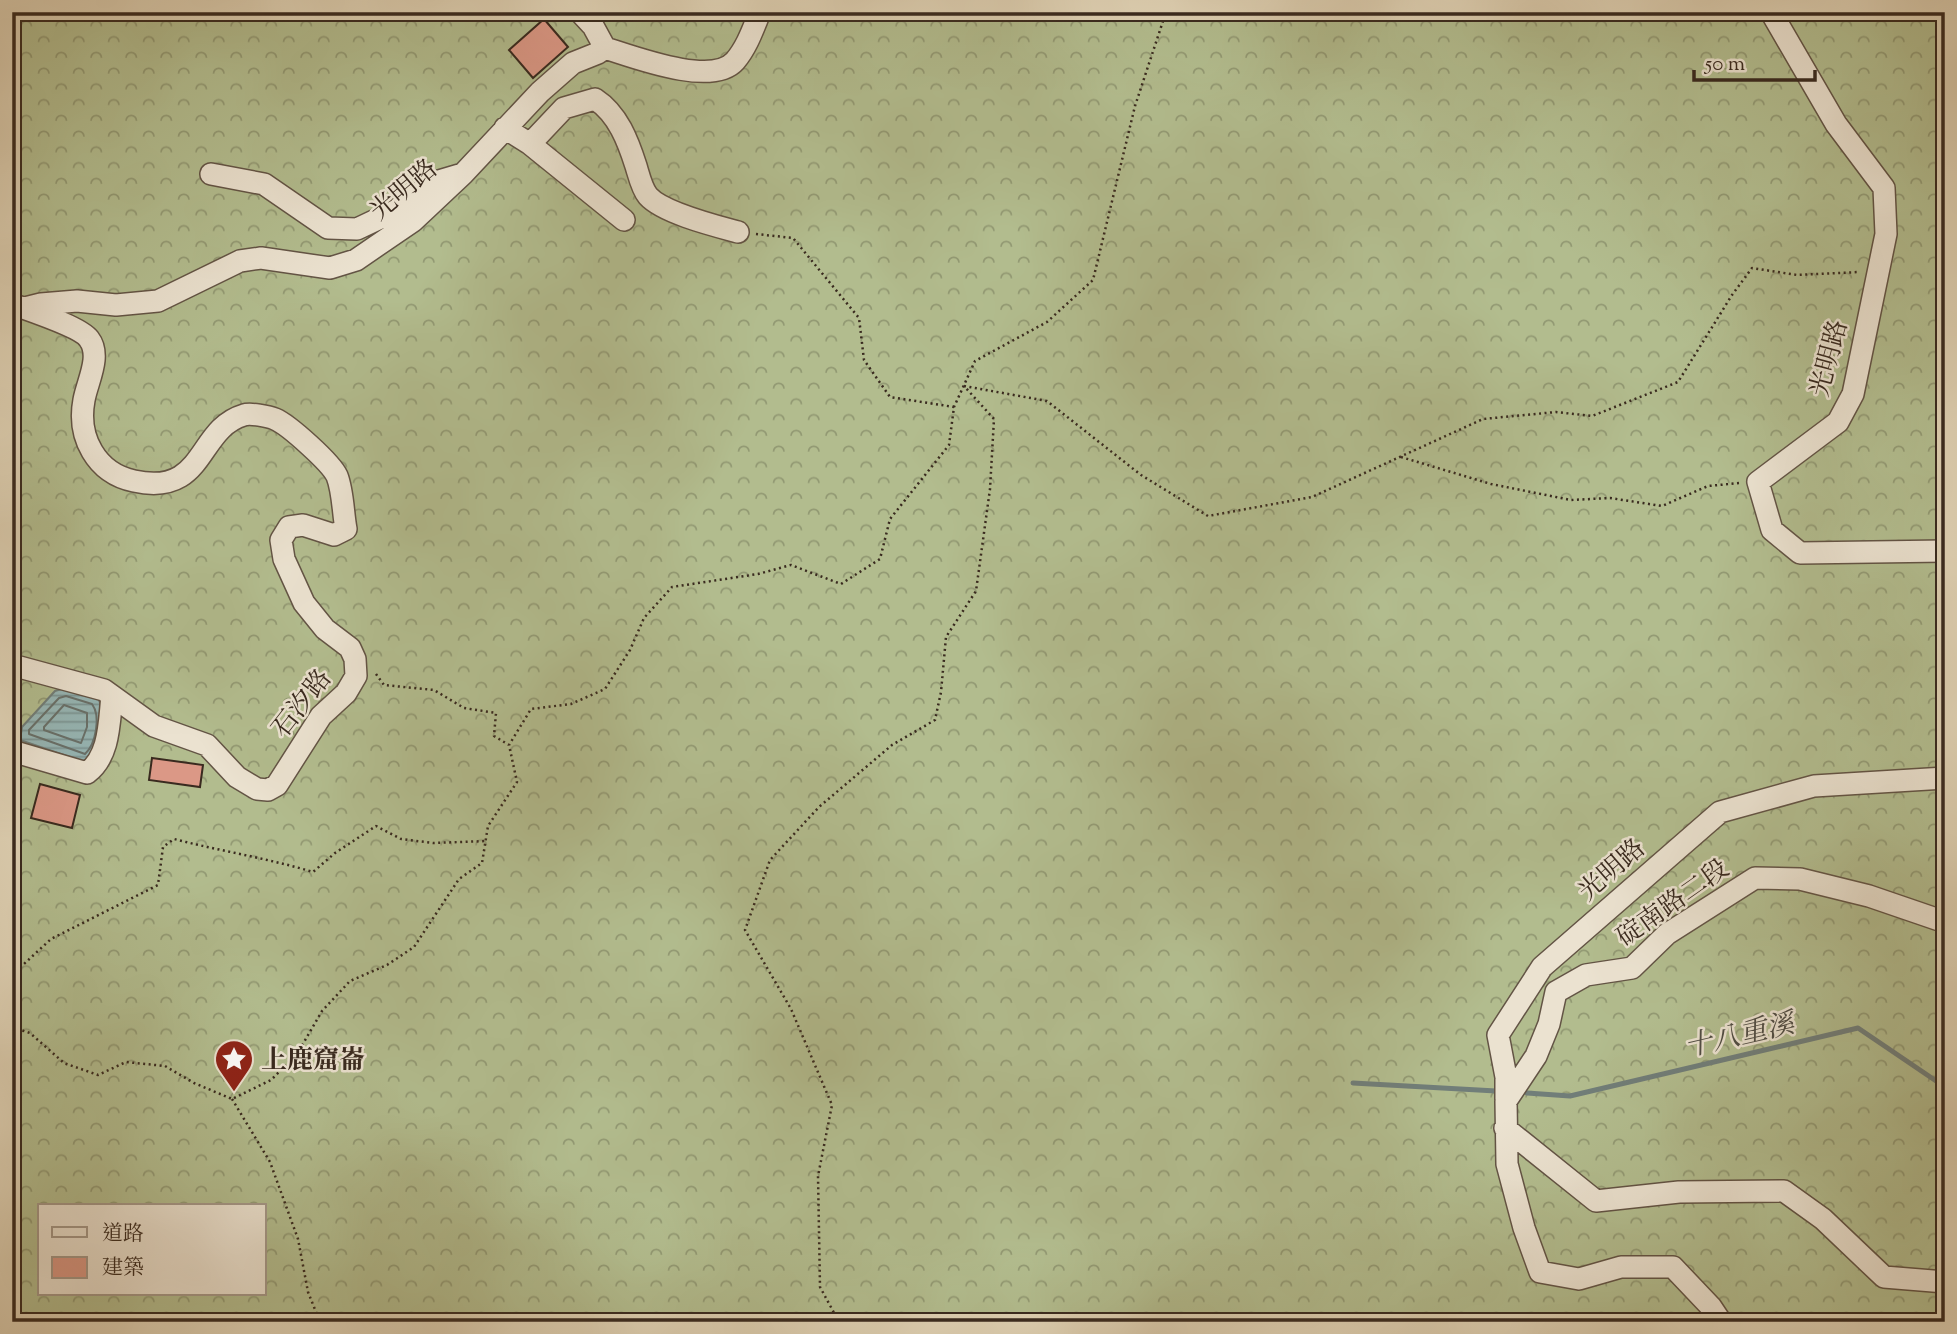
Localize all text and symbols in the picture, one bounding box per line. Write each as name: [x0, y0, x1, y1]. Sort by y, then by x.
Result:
scale bar: [1694, 38, 1815, 82]
text: 50 m: [1704, 50, 1745, 80]
street label: 光明路: [363, 152, 446, 230]
street label: 光明路: [1802, 316, 1858, 401]
street label: 石汐路: [264, 662, 342, 747]
street label: 光明路: [1571, 831, 1654, 910]
street label: 碇南路二段: [1610, 852, 1737, 956]
water label: 十八重溪: [1681, 1004, 1802, 1069]
place icon: 上鹿窟崙: [213, 1038, 255, 1093]
place label: 上鹿窟崙: [261, 1043, 365, 1080]
legend: [38, 1204, 266, 1296]
text: 道路: [102, 1220, 144, 1250]
text: 建築: [102, 1254, 144, 1284]

